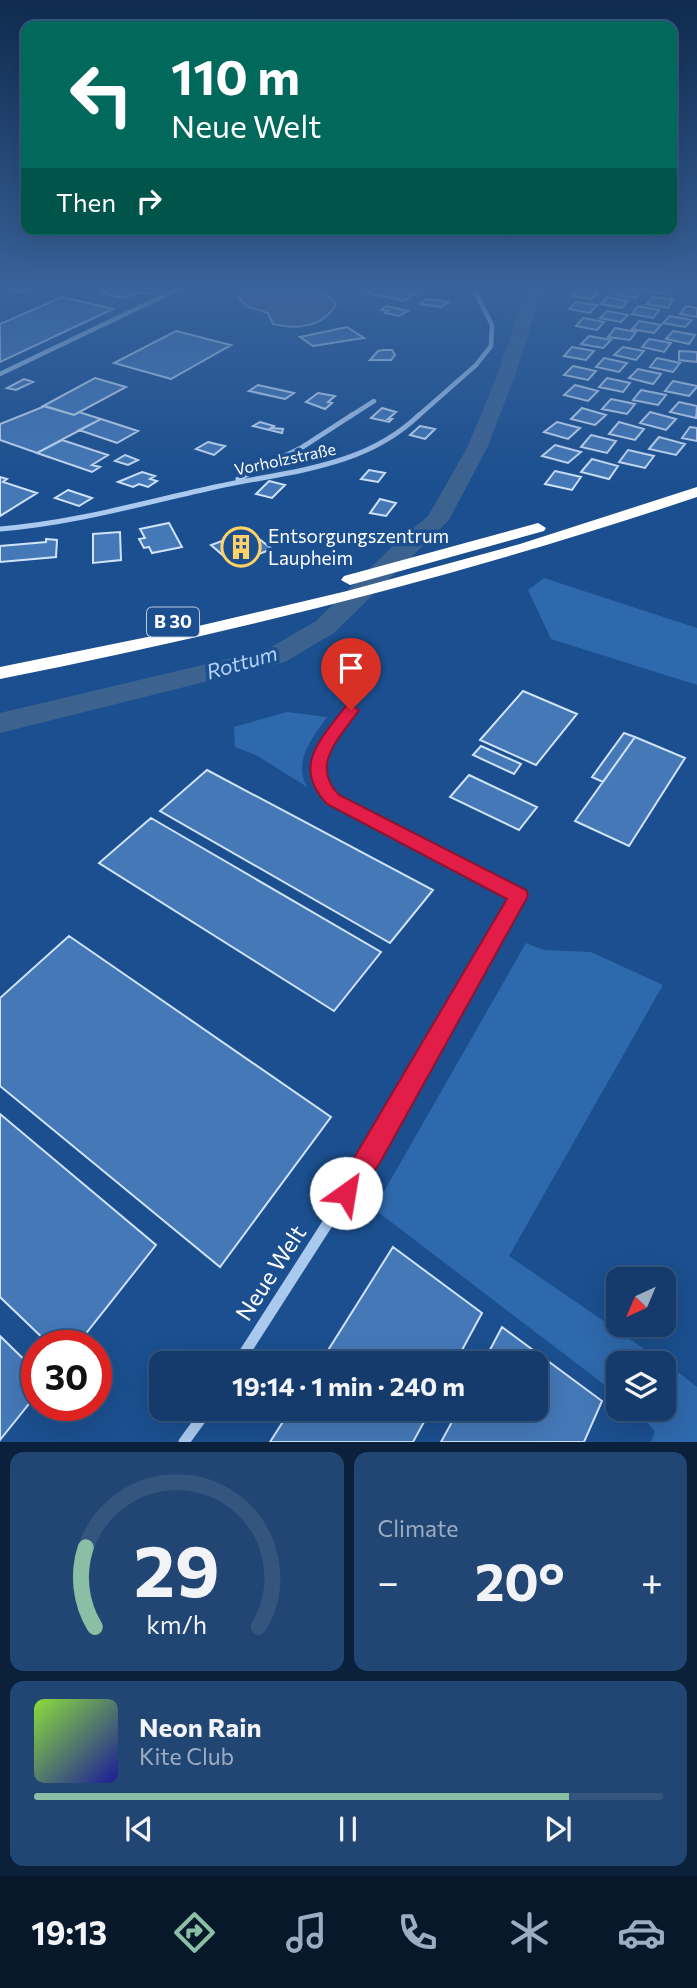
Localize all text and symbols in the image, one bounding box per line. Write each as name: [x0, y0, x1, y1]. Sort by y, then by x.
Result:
text: 110 m: [171, 45, 300, 105]
icon: left: [56, 49, 147, 140]
text: Neue Welt: [171, 105, 321, 145]
icon: right: [130, 182, 168, 220]
text: Then: [56, 186, 116, 217]
street label: Vorholzstraße: [233, 439, 337, 479]
place label: Entsorgungszentrum Laupheim: [268, 524, 449, 569]
building icon: Entsorgungszentrum Laupheim: [220, 526, 262, 568]
road number: B 30: [147, 608, 199, 636]
pin: [321, 638, 381, 710]
water label: Rottum: [203, 640, 280, 684]
icon: arrive: [332, 649, 370, 687]
position arrow: [309, 1156, 383, 1230]
street label: Neue Welt: [229, 1219, 311, 1325]
north arrow: [606, 1267, 676, 1337]
map controls: [606, 1267, 676, 1421]
speed limit sign: 30: [21, 1330, 112, 1421]
button: layers: [606, 1351, 676, 1421]
text: 19:14 · 1 min · 240 m: [232, 1370, 465, 1401]
text: Climate: [378, 1514, 459, 1542]
text: 29: [134, 1524, 220, 1613]
text: 20°: [475, 1548, 565, 1612]
text: −: [378, 1557, 399, 1604]
text: +: [641, 1557, 663, 1604]
text: km/h: [146, 1609, 207, 1639]
text: Neon Rain: [139, 1711, 262, 1742]
text: Kite Club: [139, 1742, 234, 1770]
icon: previous: [120, 1810, 158, 1848]
icon: pause: [329, 1810, 367, 1848]
icon: next: [539, 1810, 577, 1848]
icon: directions: [170, 1908, 219, 1957]
icon: music: [282, 1908, 331, 1957]
icon: phone: [393, 1908, 442, 1957]
icon: climate: [505, 1908, 554, 1957]
icon: car: [617, 1908, 666, 1957]
text: 19:13: [31, 1912, 107, 1952]

